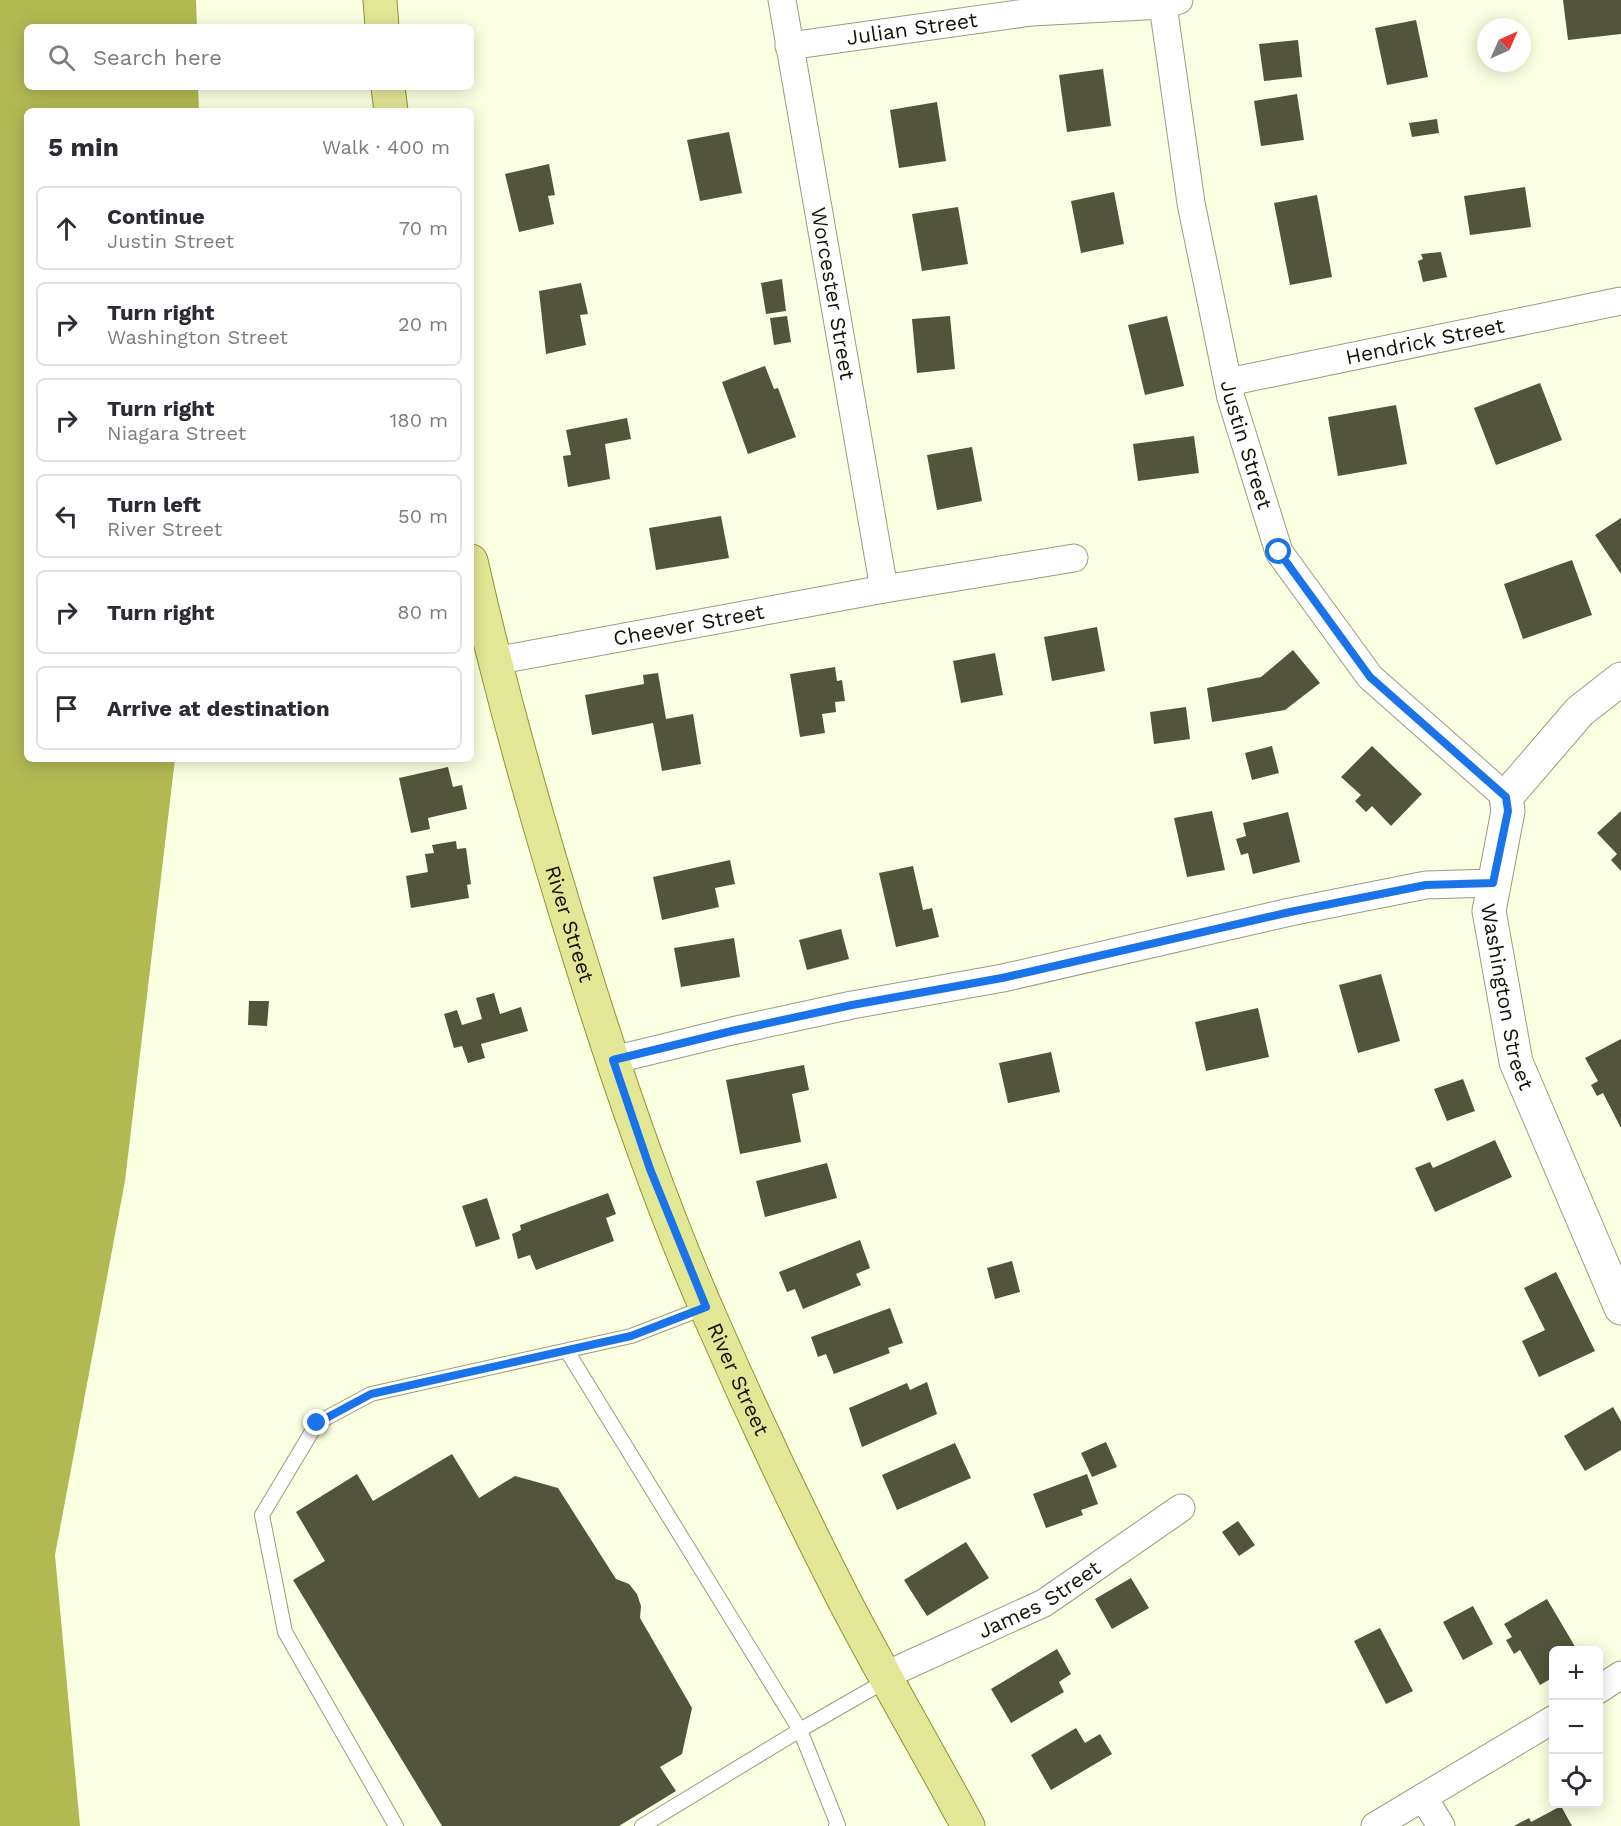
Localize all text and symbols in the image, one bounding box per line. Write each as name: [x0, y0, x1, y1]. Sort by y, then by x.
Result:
street label: Julian Street: [845, 7, 979, 50]
north arrow: [1477, 18, 1531, 72]
search box: [24, 24, 474, 90]
icon: search: [45, 41, 78, 74]
text: Search here: [93, 45, 222, 70]
text: 5 min: [48, 132, 119, 162]
text: Walk · 400 m: [322, 135, 450, 159]
text: Continue: [107, 204, 205, 229]
street label: Worcester Street: [806, 205, 861, 382]
icon: ahead: [50, 212, 83, 245]
text: 70 m: [399, 216, 448, 240]
text: Justin Street: [107, 229, 234, 253]
text: Turn right: [107, 300, 214, 325]
icon: right: [50, 308, 83, 341]
text: 20 m: [398, 312, 448, 336]
street label: Hendrick Street: [1343, 312, 1506, 369]
text: Washington Street: [107, 325, 288, 349]
street label: Justin Street: [1216, 378, 1278, 512]
text: Turn right: [107, 396, 214, 421]
icon: right: [50, 404, 83, 437]
text: 180 m: [390, 408, 448, 432]
text: Niagara Street: [107, 421, 246, 445]
text: Turn left: [107, 492, 201, 517]
icon: left: [50, 500, 83, 533]
text: 50 m: [398, 504, 448, 528]
text: River Street: [107, 517, 222, 541]
route start: [1265, 538, 1291, 564]
icon: right: [50, 596, 83, 629]
street label: Cheever Street: [611, 598, 766, 651]
text: Turn right: [107, 600, 214, 625]
text: 80 m: [397, 600, 448, 624]
icon: arrive: [50, 692, 83, 725]
text: Arrive at destination: [107, 696, 330, 721]
street label: River Street: [540, 862, 600, 985]
street label: Washington Street: [1476, 901, 1539, 1094]
street label: River Street: [702, 1319, 775, 1439]
route end: [303, 1409, 329, 1435]
street label: James Street: [974, 1555, 1105, 1643]
map controls: [1549, 1646, 1603, 1808]
button: +: [1549, 1646, 1603, 1700]
button: −: [1549, 1700, 1603, 1754]
button: locate: [1549, 1754, 1603, 1808]

